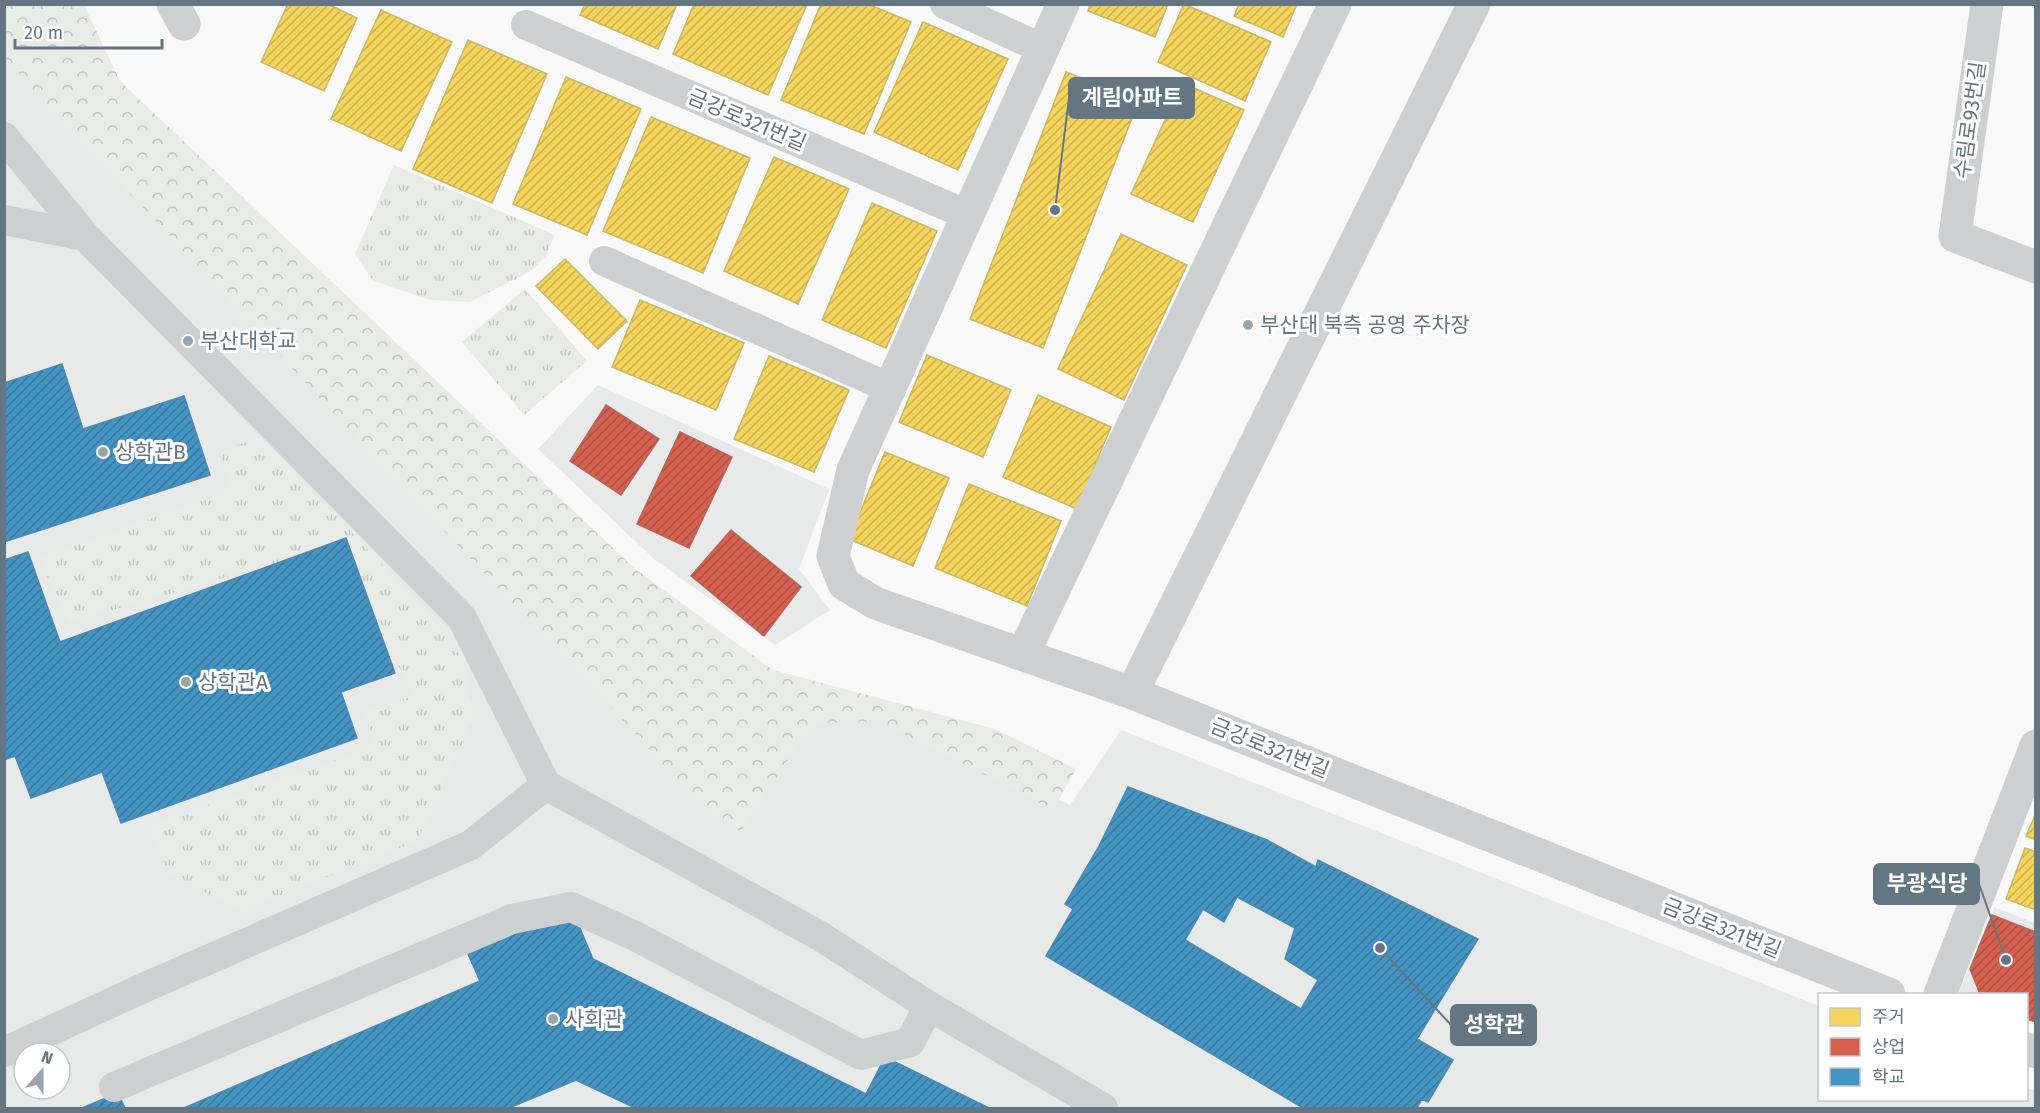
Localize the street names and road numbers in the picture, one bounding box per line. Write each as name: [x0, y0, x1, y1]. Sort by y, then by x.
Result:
street label: 수림로93번길: [1949, 60, 1991, 180]
street label: 금강로321번길: [684, 83, 810, 157]
street label: 금강로321번길: [1207, 712, 1333, 784]
street label: 금강로321번길: [1659, 892, 1785, 964]

